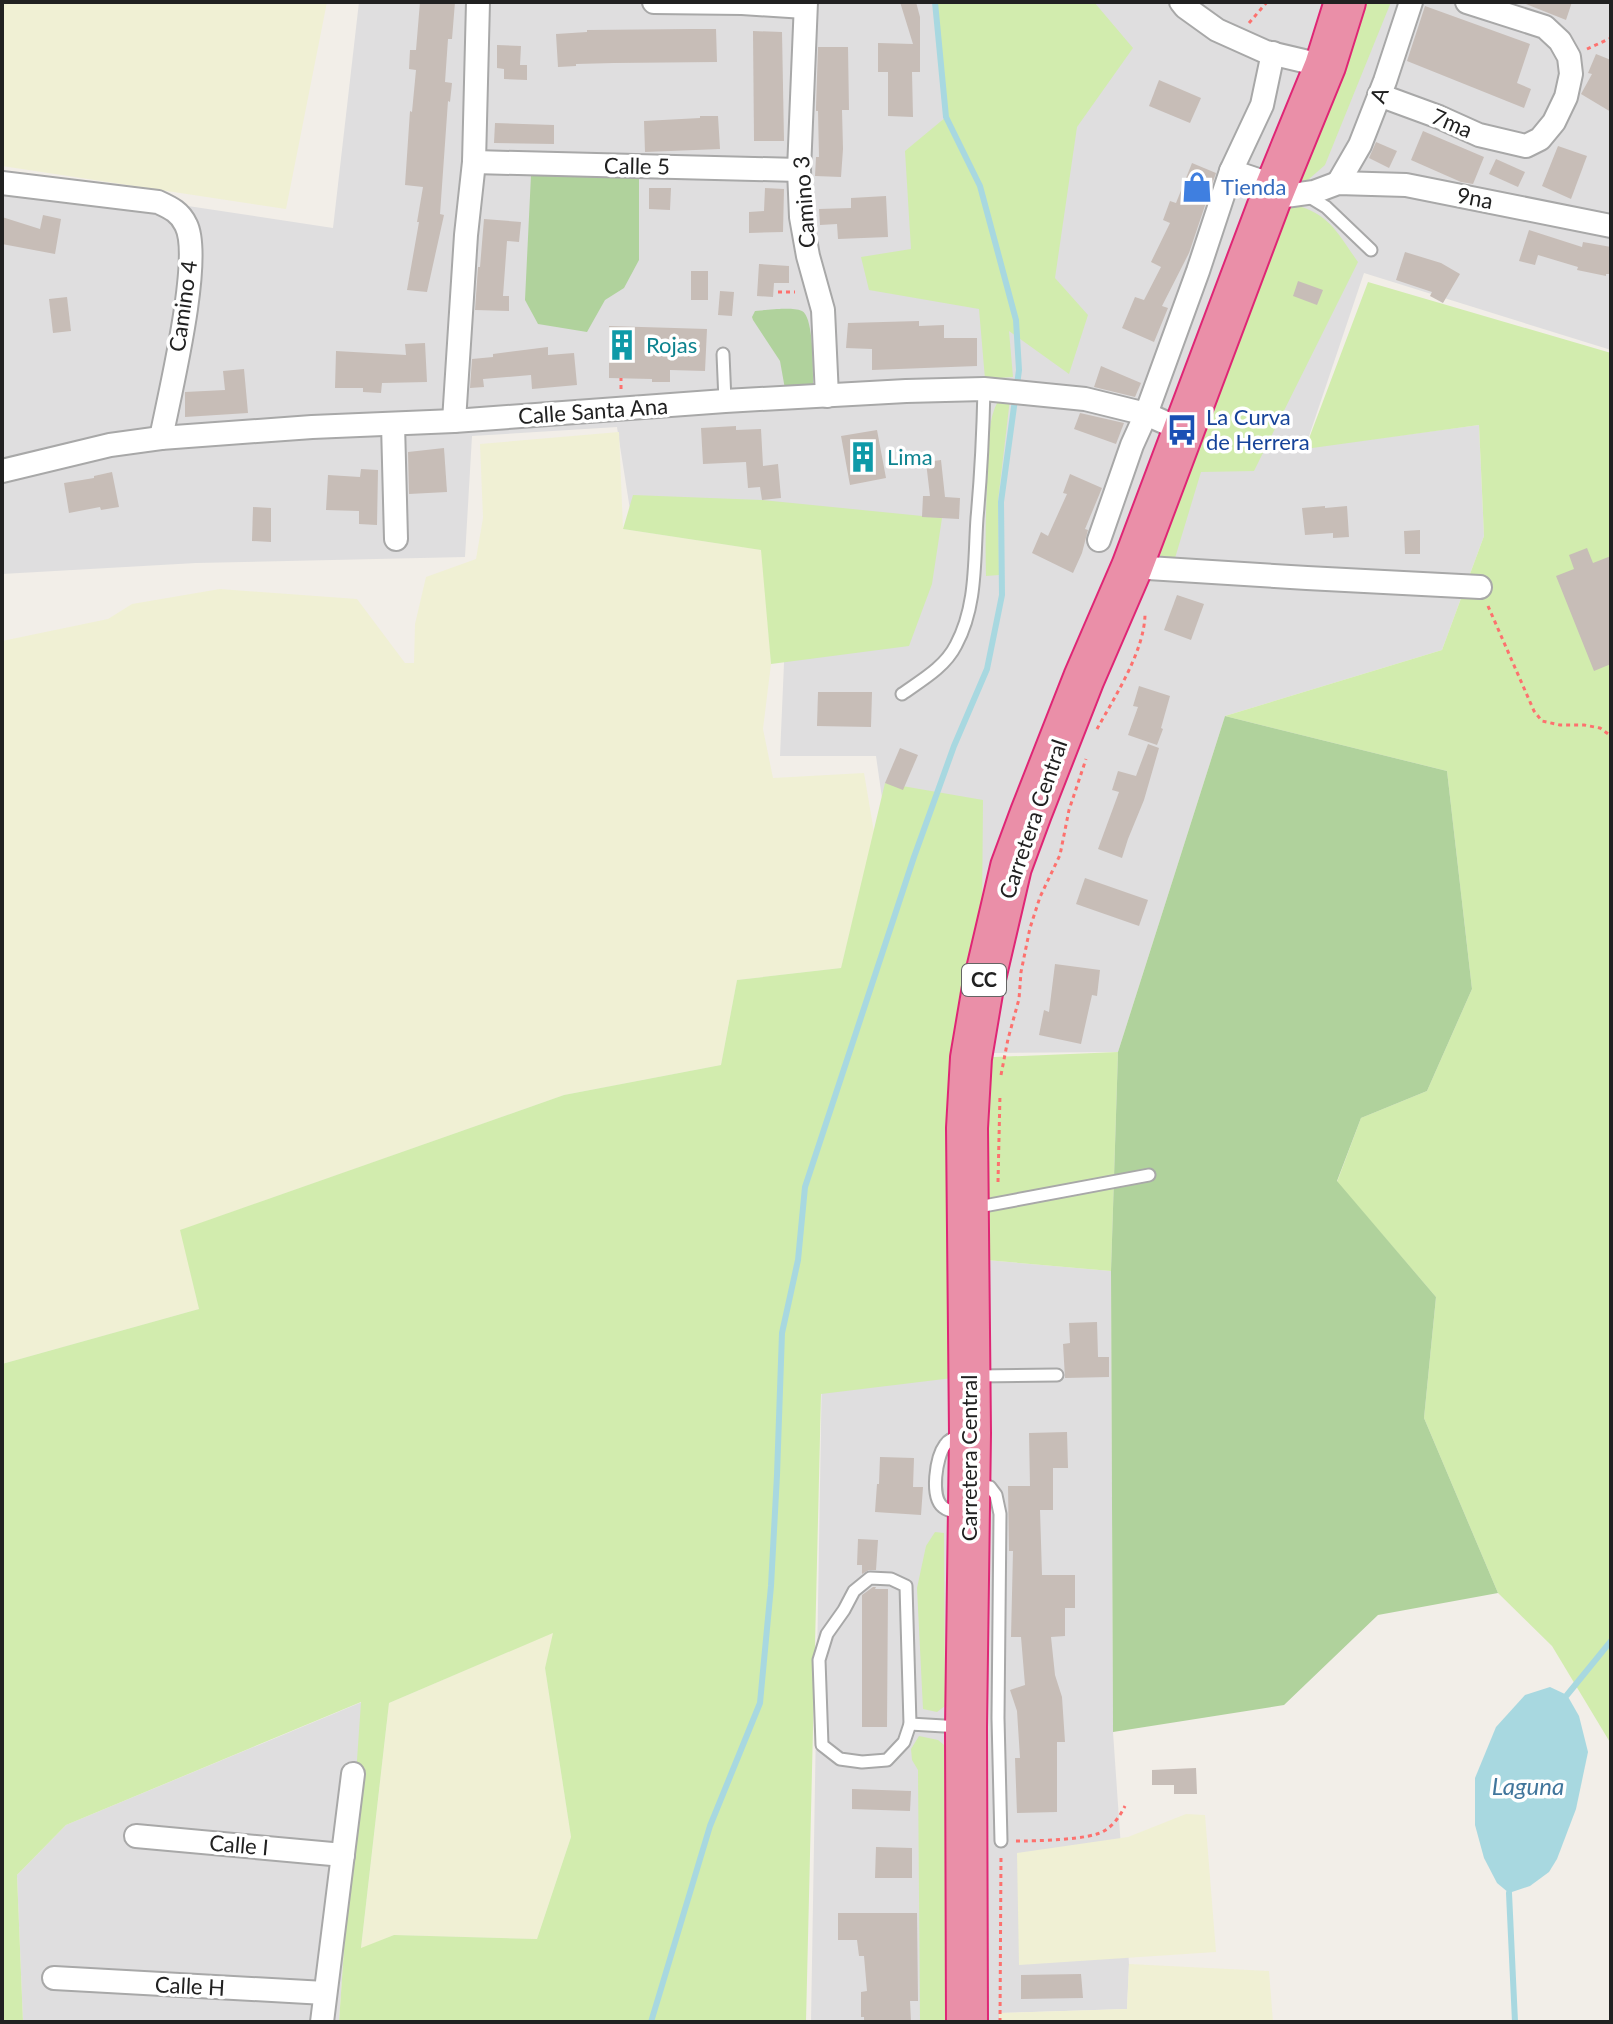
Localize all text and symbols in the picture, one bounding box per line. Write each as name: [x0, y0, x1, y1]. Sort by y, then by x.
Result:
street label: A: [1363, 83, 1394, 107]
street label: 7ma: [1428, 102, 1477, 143]
street label: Calle 5: [604, 151, 670, 180]
street label: Camino 3: [787, 155, 820, 249]
shop icon: Tienda: [1180, 170, 1214, 204]
place label: Tienda: [1221, 173, 1286, 200]
street label: 9na: [1455, 181, 1495, 214]
street label: Camino 4: [163, 258, 202, 353]
building icon: Rojas: [605, 328, 639, 362]
place label: Rojas: [646, 331, 697, 358]
street label: Calle Santa Ana: [517, 392, 669, 429]
place label: La Curva de Herrera: [1206, 403, 1310, 455]
bus stop icon: La Curva de Herrera: [1165, 413, 1199, 447]
building icon: Lima: [846, 440, 880, 474]
place label: Lima: [887, 443, 933, 470]
street label: Carretera Central: [993, 736, 1072, 902]
road number: CC: [962, 964, 1006, 996]
street label: Carretera Central: [955, 1375, 982, 1541]
water label: Laguna: [1492, 1771, 1564, 1800]
street label: Calle I: [208, 1828, 270, 1861]
street label: Calle H: [154, 1970, 226, 2001]

